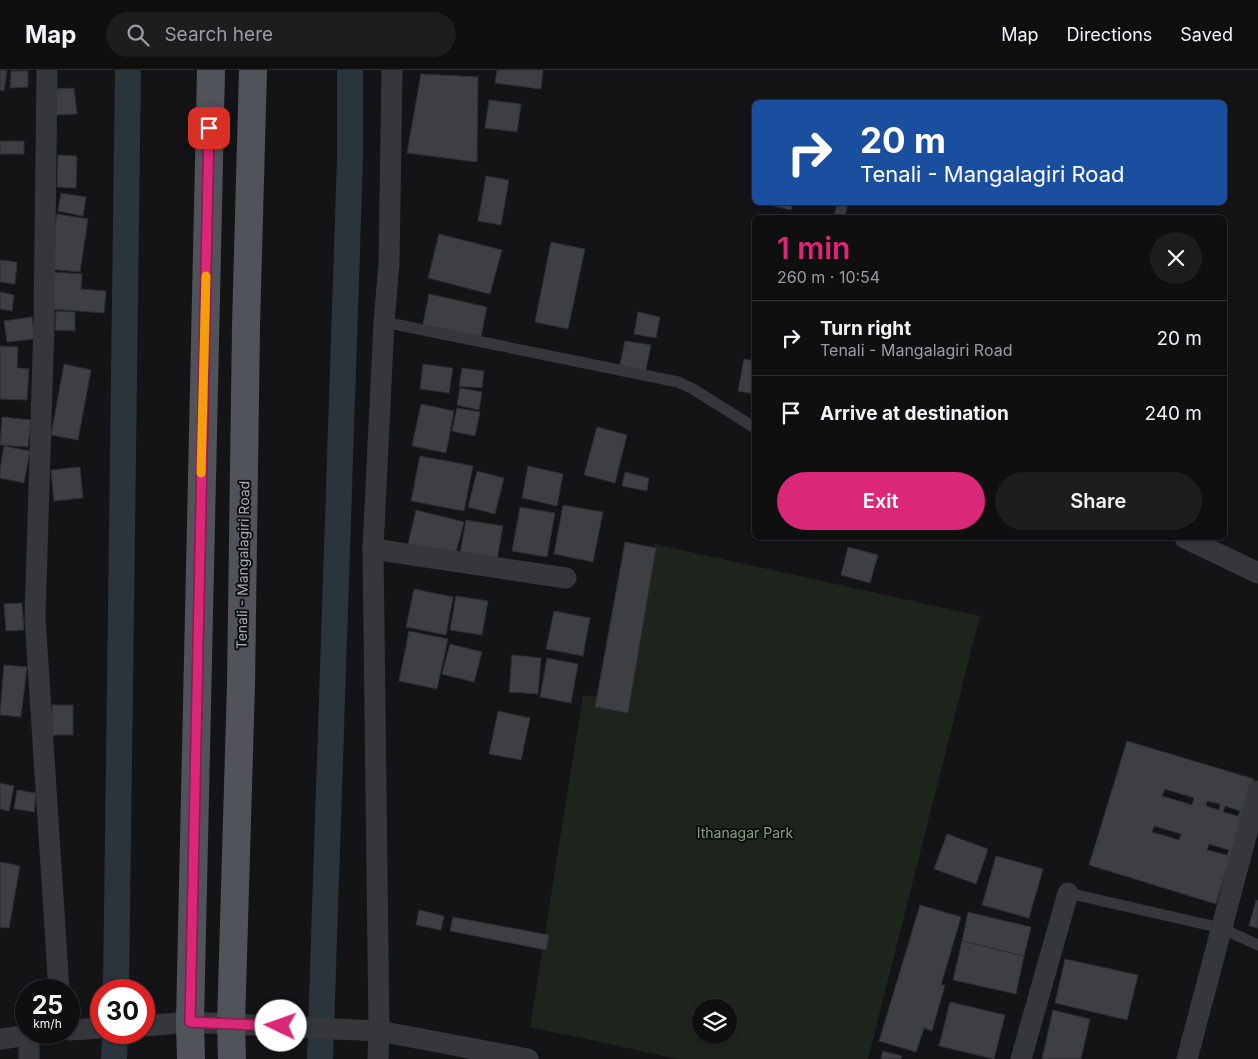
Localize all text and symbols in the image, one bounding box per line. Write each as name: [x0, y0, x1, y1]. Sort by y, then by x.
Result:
search box: [106, 12, 456, 57]
text: Map: [25, 20, 76, 49]
icon: search: [124, 21, 152, 49]
text: Search here: [164, 23, 273, 46]
text: Map: [1001, 24, 1039, 45]
text: Directions: [1067, 24, 1152, 45]
text: Saved: [1180, 24, 1233, 45]
pin: [188, 107, 230, 149]
icon: arrive: [195, 114, 223, 142]
text: 20 m: [860, 119, 946, 161]
icon: right: [777, 120, 842, 185]
text: Tenali - Mangalagiri Road: [860, 161, 1125, 187]
text: 1 min: [777, 230, 850, 266]
button: close: [1150, 232, 1202, 284]
text: 260 m · 10:54: [777, 267, 880, 287]
text: Turn right: [820, 317, 911, 340]
icon: right: [777, 324, 805, 352]
text: 20 m: [1156, 327, 1202, 350]
text: Tenali - Mangalagiri Road: [820, 340, 1012, 360]
icon: arrive: [777, 399, 805, 427]
text: Arrive at destination: [820, 402, 1009, 425]
text: 240 m: [1144, 402, 1202, 425]
button: Exit: [777, 472, 985, 530]
button: Share: [995, 472, 1202, 530]
street label: Tenali - Mangalagiri Road: [233, 481, 252, 649]
park label: Ithanagar Park: [697, 824, 794, 841]
speed limit sign: 30: [90, 979, 155, 1044]
text: 25: [32, 990, 63, 1020]
position arrow: [254, 999, 306, 1051]
map controls: [692, 999, 737, 1044]
button: layers: [692, 999, 737, 1044]
text: km/h: [33, 1016, 62, 1031]

